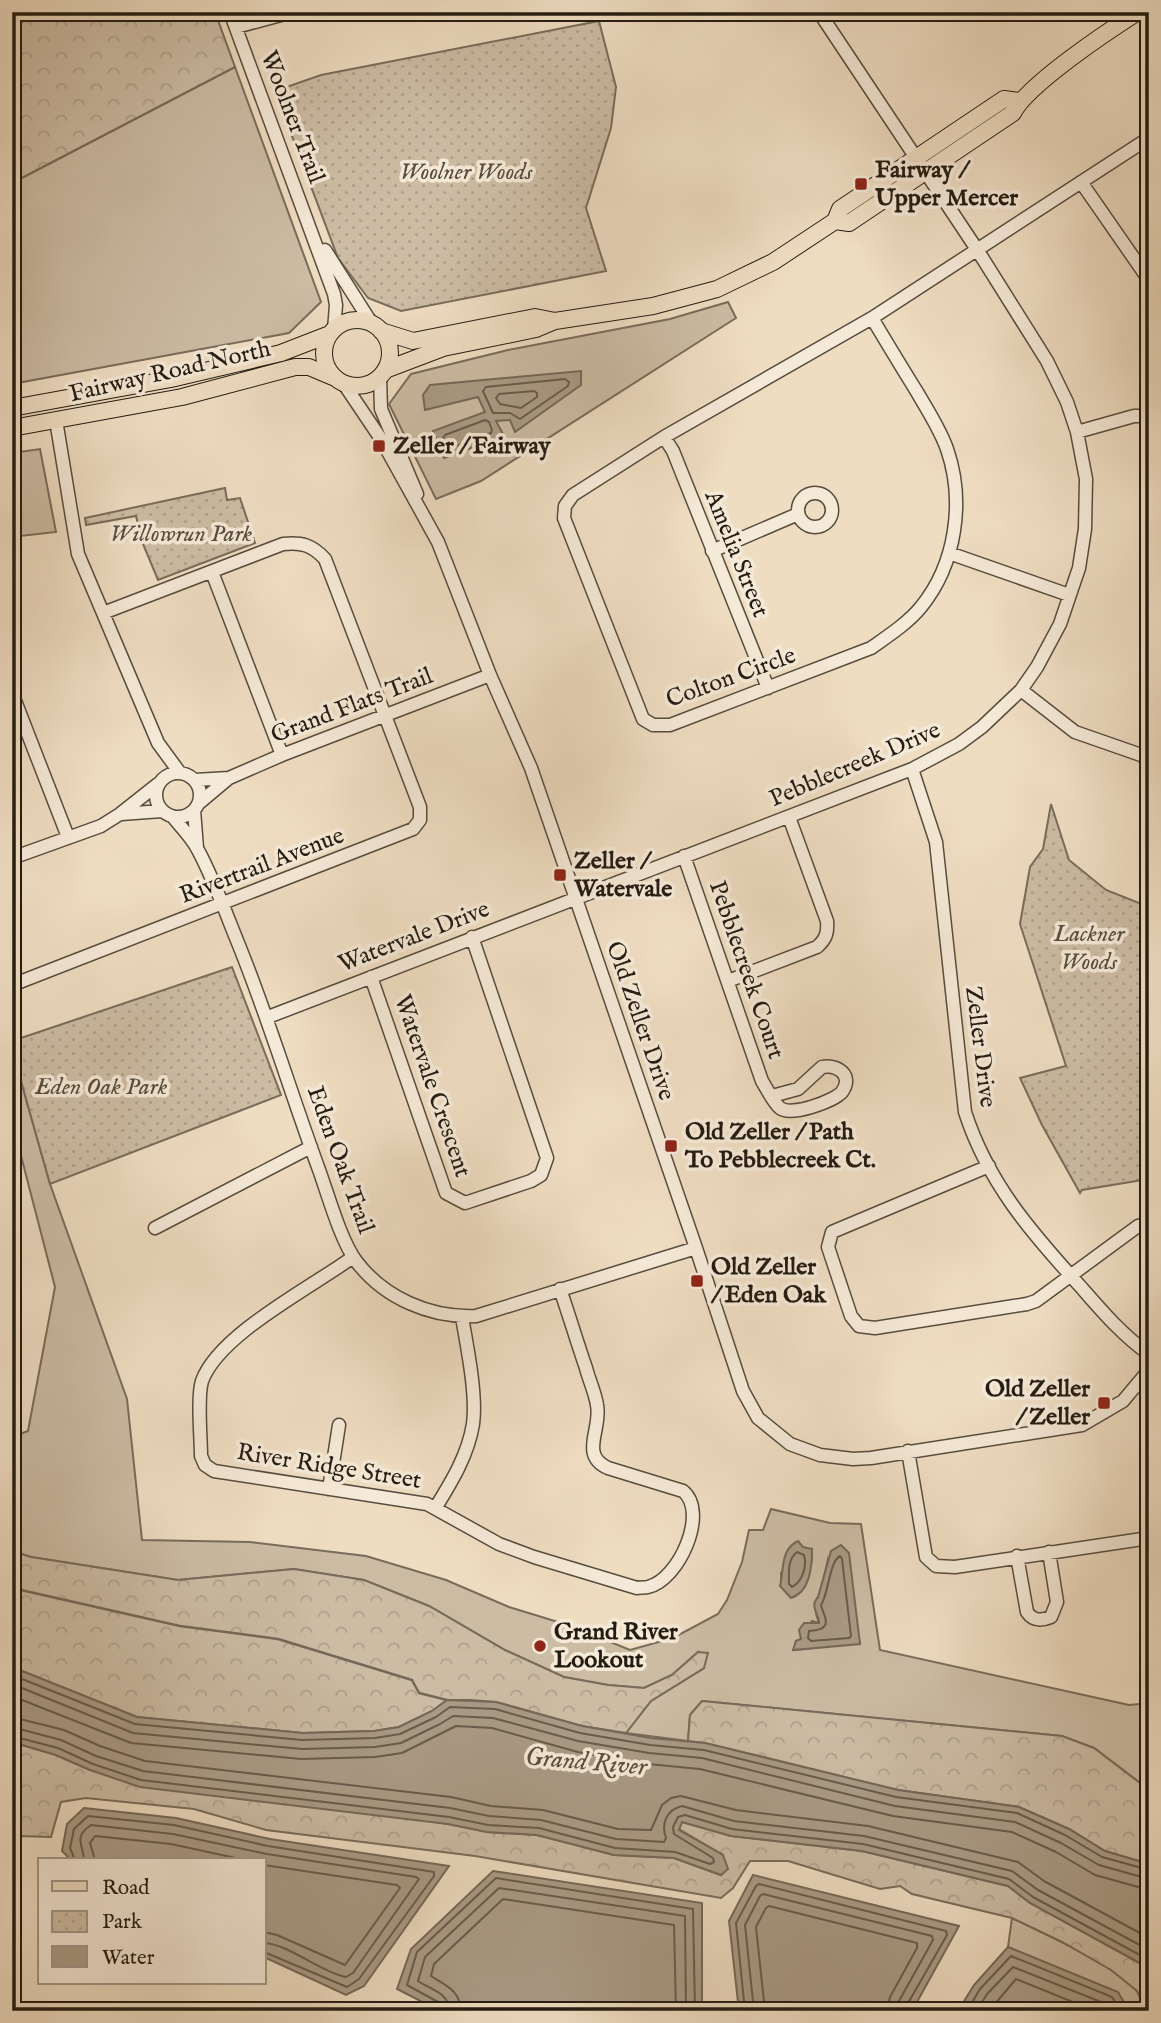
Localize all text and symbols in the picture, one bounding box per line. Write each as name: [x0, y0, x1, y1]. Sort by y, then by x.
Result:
street label: Woolner Trail: [253, 46, 332, 188]
place label: Fairway / Upper Mercer: [874, 155, 1018, 214]
park label: Woolner Woods: [400, 157, 533, 188]
marker: Fairway / Upper Mercer: [853, 176, 869, 192]
street label: Fairway Road North: [66, 334, 274, 410]
place label: Zeller / Fairway: [393, 431, 552, 462]
marker: Zeller / Fairway: [371, 438, 387, 454]
street label: Amelia Street: [696, 485, 775, 622]
park label: Willowrun Park: [110, 519, 253, 550]
street label: Colton Circle: [662, 640, 800, 716]
street label: Grand Flats Trail: [267, 661, 438, 751]
street label: Pebblecreek Drive: [765, 715, 945, 815]
street label: Rivertrail Avenue: [175, 820, 349, 912]
place label: Zeller / Watervale: [573, 846, 672, 905]
marker: Zeller / Watervale: [552, 867, 568, 883]
street label: Pebblecreek Court: [701, 877, 791, 1063]
street label: Watervale Drive: [334, 894, 494, 980]
park label: Lackner Woods: [1053, 919, 1126, 978]
street label: Old Zeller Drive: [598, 937, 682, 1105]
street label: Zeller Drive: [957, 985, 1003, 1109]
street label: Watervale Crescent: [386, 991, 478, 1181]
park label: Eden Oak Park: [34, 1072, 168, 1103]
street label: Eden Oak Trail: [299, 1082, 381, 1238]
place label: Old Zeller / Path To Pebblecreek Ct.: [684, 1117, 876, 1176]
marker: Old Zeller / Path To Pebblecreek Ct.: [663, 1138, 679, 1154]
place label: Old Zeller / Eden Oak: [710, 1252, 827, 1311]
marker: Old Zeller / Eden Oak: [689, 1273, 705, 1289]
place label: Old Zeller / Zeller: [985, 1374, 1090, 1433]
marker: Old Zeller / Zeller: [1096, 1395, 1112, 1411]
street label: River Ridge Street: [235, 1437, 423, 1497]
place label: Grand River Lookout: [554, 1617, 678, 1676]
marker: Grand River Lookout: [532, 1638, 548, 1654]
water label: Grand River: [524, 1740, 649, 1784]
legend: [38, 1858, 266, 1984]
text: Road: [102, 1875, 150, 1902]
text: Park: [102, 1909, 143, 1936]
text: Water: [102, 1945, 155, 1972]

